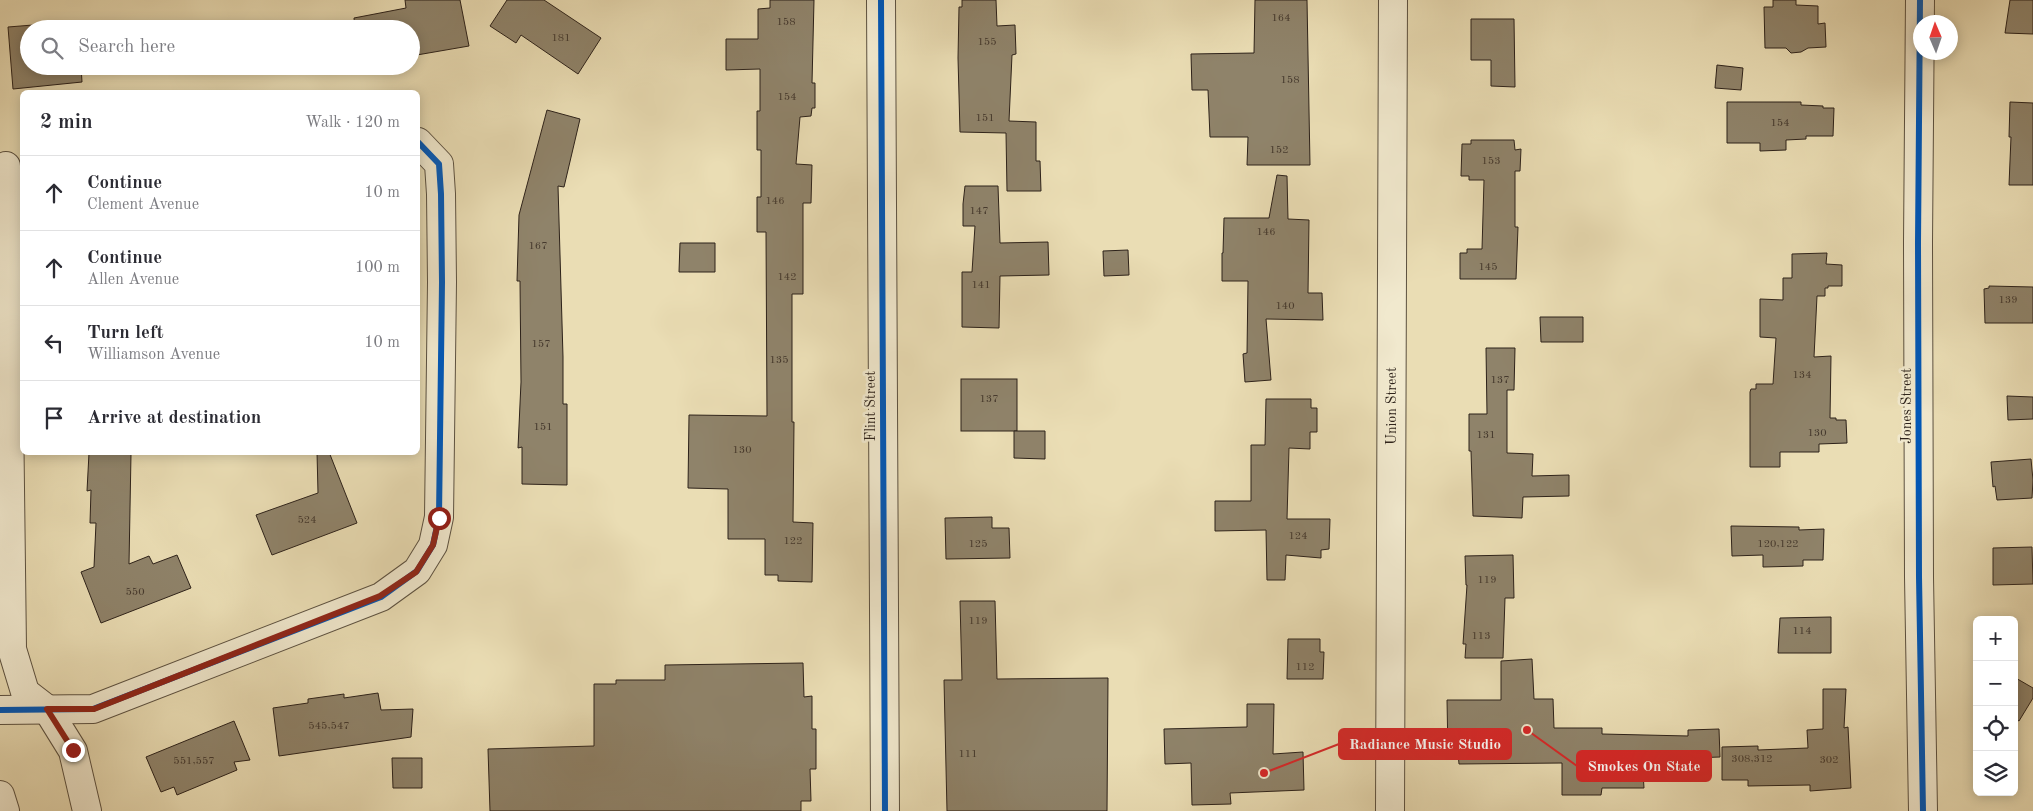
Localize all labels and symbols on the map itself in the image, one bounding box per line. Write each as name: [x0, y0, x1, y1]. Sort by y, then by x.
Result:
house number: 164: [1271, 13, 1291, 24]
north arrow: [1913, 15, 1958, 60]
house number: 158: [776, 17, 796, 28]
house number: 181: [551, 33, 571, 44]
house number: 155: [977, 37, 997, 48]
house number: 158: [1280, 75, 1300, 86]
house number: 154: [777, 92, 797, 103]
house number: 151: [975, 113, 995, 124]
house number: 154: [1770, 118, 1790, 129]
house number: 152: [1269, 145, 1289, 156]
house number: 153: [1481, 156, 1501, 167]
house number: 146: [765, 196, 785, 207]
house number: 147: [969, 206, 989, 217]
house number: 146: [1256, 227, 1276, 238]
house number: 167: [528, 241, 548, 252]
house number: 145: [1478, 262, 1498, 273]
house number: 142: [777, 272, 797, 283]
house number: 141: [971, 280, 991, 291]
house number: 139: [1998, 295, 2018, 306]
house number: 140: [1275, 301, 1295, 312]
house number: 157: [531, 339, 551, 350]
house number: 135: [769, 355, 789, 366]
street label: Union Street: [1385, 367, 1399, 445]
street label: Jones Street: [1900, 368, 1914, 444]
house number: 134: [1792, 370, 1812, 381]
street label: Flint Street: [864, 371, 878, 441]
house number: 137: [1490, 375, 1510, 386]
house number: 137: [979, 394, 999, 405]
house number: 151: [533, 422, 553, 433]
house number: 130: [1807, 428, 1827, 439]
house number: 131: [1476, 430, 1496, 441]
house number: 130: [732, 445, 752, 456]
route start: [428, 507, 451, 530]
house number: 524: [297, 515, 317, 526]
house number: 124: [1288, 531, 1308, 542]
house number: 122: [783, 536, 803, 547]
house number: 125: [968, 539, 988, 550]
house number: 120,122: [1757, 539, 1799, 550]
house number: 119: [1477, 575, 1497, 586]
house number: 550: [125, 587, 145, 598]
house number: 119: [968, 616, 988, 627]
house number: 114: [1792, 626, 1812, 637]
house number: 113: [1471, 631, 1491, 642]
house number: 112: [1295, 662, 1315, 673]
house number: 545,547: [308, 721, 350, 732]
callout: Radiance Music Studio: [1339, 729, 1511, 759]
text: Radiance Music Studio: [1349, 738, 1501, 753]
route end: [62, 739, 85, 762]
house number: 111: [958, 749, 978, 760]
callout: Smokes On State: [1577, 751, 1711, 781]
house number: 308,312: [1731, 754, 1773, 765]
house number: 302: [1819, 755, 1839, 766]
house number: 551,557: [173, 756, 215, 767]
text: Smokes On State: [1587, 760, 1701, 775]

